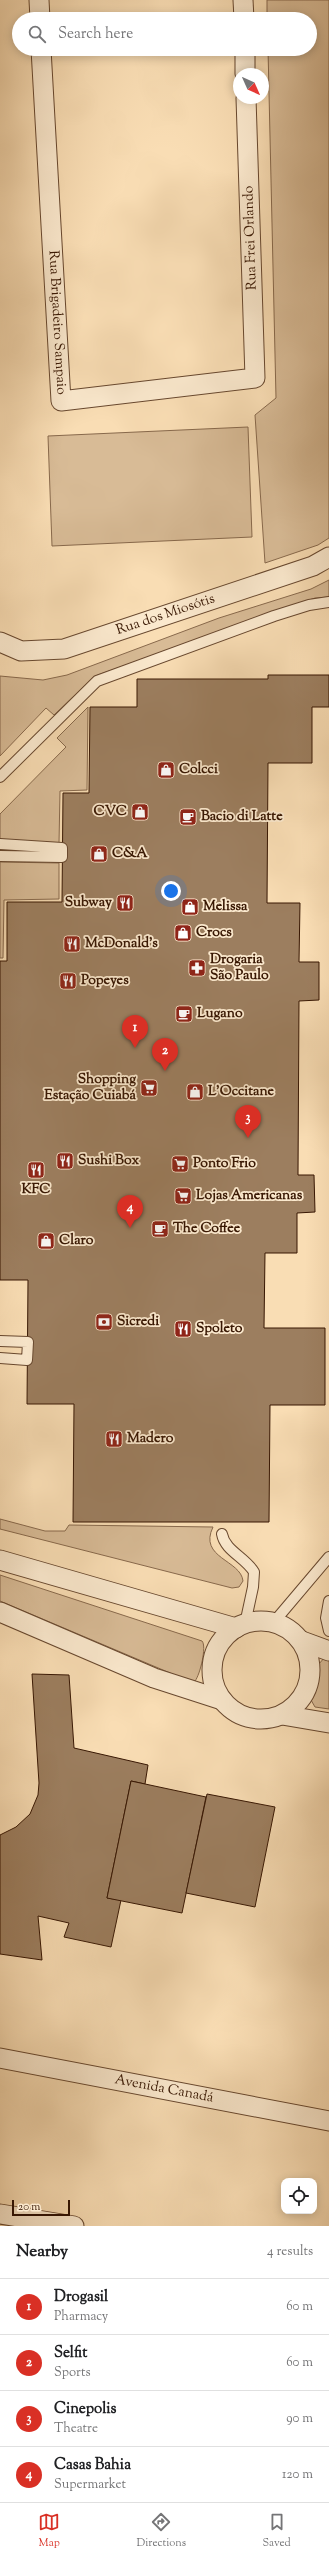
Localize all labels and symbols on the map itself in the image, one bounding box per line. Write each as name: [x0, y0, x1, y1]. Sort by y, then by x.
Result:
north arrow: [233, 68, 269, 104]
street label: Rua Frei Orlando: [239, 185, 263, 291]
street label: Rua Brigadeiro Sampaio: [42, 250, 71, 396]
street label: Rua dos Miosótis: [114, 589, 218, 641]
shop icon: Colcci: [156, 760, 176, 780]
place label: Colcci: [179, 760, 218, 780]
place label: CVC: [93, 802, 127, 822]
shop icon: CVC: [130, 802, 150, 822]
cafe icon: Bacio di Latte: [178, 807, 198, 827]
place label: Bacio di Latte: [201, 807, 283, 827]
shop icon: C&A: [89, 844, 109, 864]
place label: C&A: [112, 844, 148, 864]
your location: [161, 881, 181, 901]
place label: Subway: [65, 893, 112, 913]
restaurant icon: Subway: [115, 893, 135, 913]
shop icon: Melissa: [180, 897, 200, 917]
place label: Melissa: [203, 897, 248, 917]
shop icon: Crocs: [173, 923, 193, 943]
place label: Crocs: [196, 923, 232, 943]
restaurant icon: McDonald's: [62, 934, 82, 954]
place label: McDonald's: [85, 934, 158, 954]
place label: Drogaria São Paulo: [210, 950, 269, 986]
pharmacy icon: Drogaria São Paulo: [187, 958, 207, 978]
restaurant icon: Popeyes: [58, 971, 78, 991]
place label: Popeyes: [81, 971, 129, 991]
cafe icon: Lugano: [174, 1004, 194, 1024]
place label: Lugano: [197, 1004, 243, 1024]
pin: 1: [122, 1015, 148, 1048]
pin: 2: [152, 1038, 178, 1071]
place label: Shopping Estação Cuiabá: [44, 1070, 137, 1106]
supermarket icon: Shopping Estação Cuiabá: [139, 1078, 159, 1098]
shop icon: L'Occitane: [185, 1082, 205, 1102]
place label: L'Occitane: [208, 1082, 275, 1102]
pin: 3: [235, 1105, 261, 1138]
restaurant icon: Sushi Box: [55, 1151, 75, 1171]
place label: Sushi Box: [78, 1151, 139, 1171]
supermarket icon: Ponto Frio: [170, 1154, 190, 1174]
place label: Ponto Frio: [193, 1154, 256, 1174]
restaurant icon: KFC: [26, 1160, 46, 1180]
place label: KFC: [21, 1180, 51, 1200]
supermarket icon: Lojas Americanas: [173, 1186, 193, 1206]
place label: Lojas Americanas: [196, 1186, 303, 1206]
pin: 4: [117, 1195, 143, 1228]
cafe icon: The Coffee: [150, 1219, 170, 1239]
place label: The Coffee: [173, 1219, 241, 1239]
shop icon: Claro: [36, 1231, 56, 1251]
place label: Claro: [59, 1231, 94, 1251]
bank icon: Sicredi: [94, 1312, 114, 1332]
place label: Sicredi: [117, 1312, 159, 1332]
restaurant icon: Spoleto: [173, 1319, 193, 1339]
place label: Spoleto: [196, 1319, 243, 1339]
restaurant icon: Madero: [104, 1429, 124, 1449]
place label: Madero: [127, 1429, 174, 1449]
street label: Avenida Canadá: [113, 2070, 216, 2109]
scale bar: [12, 2198, 70, 2217]

